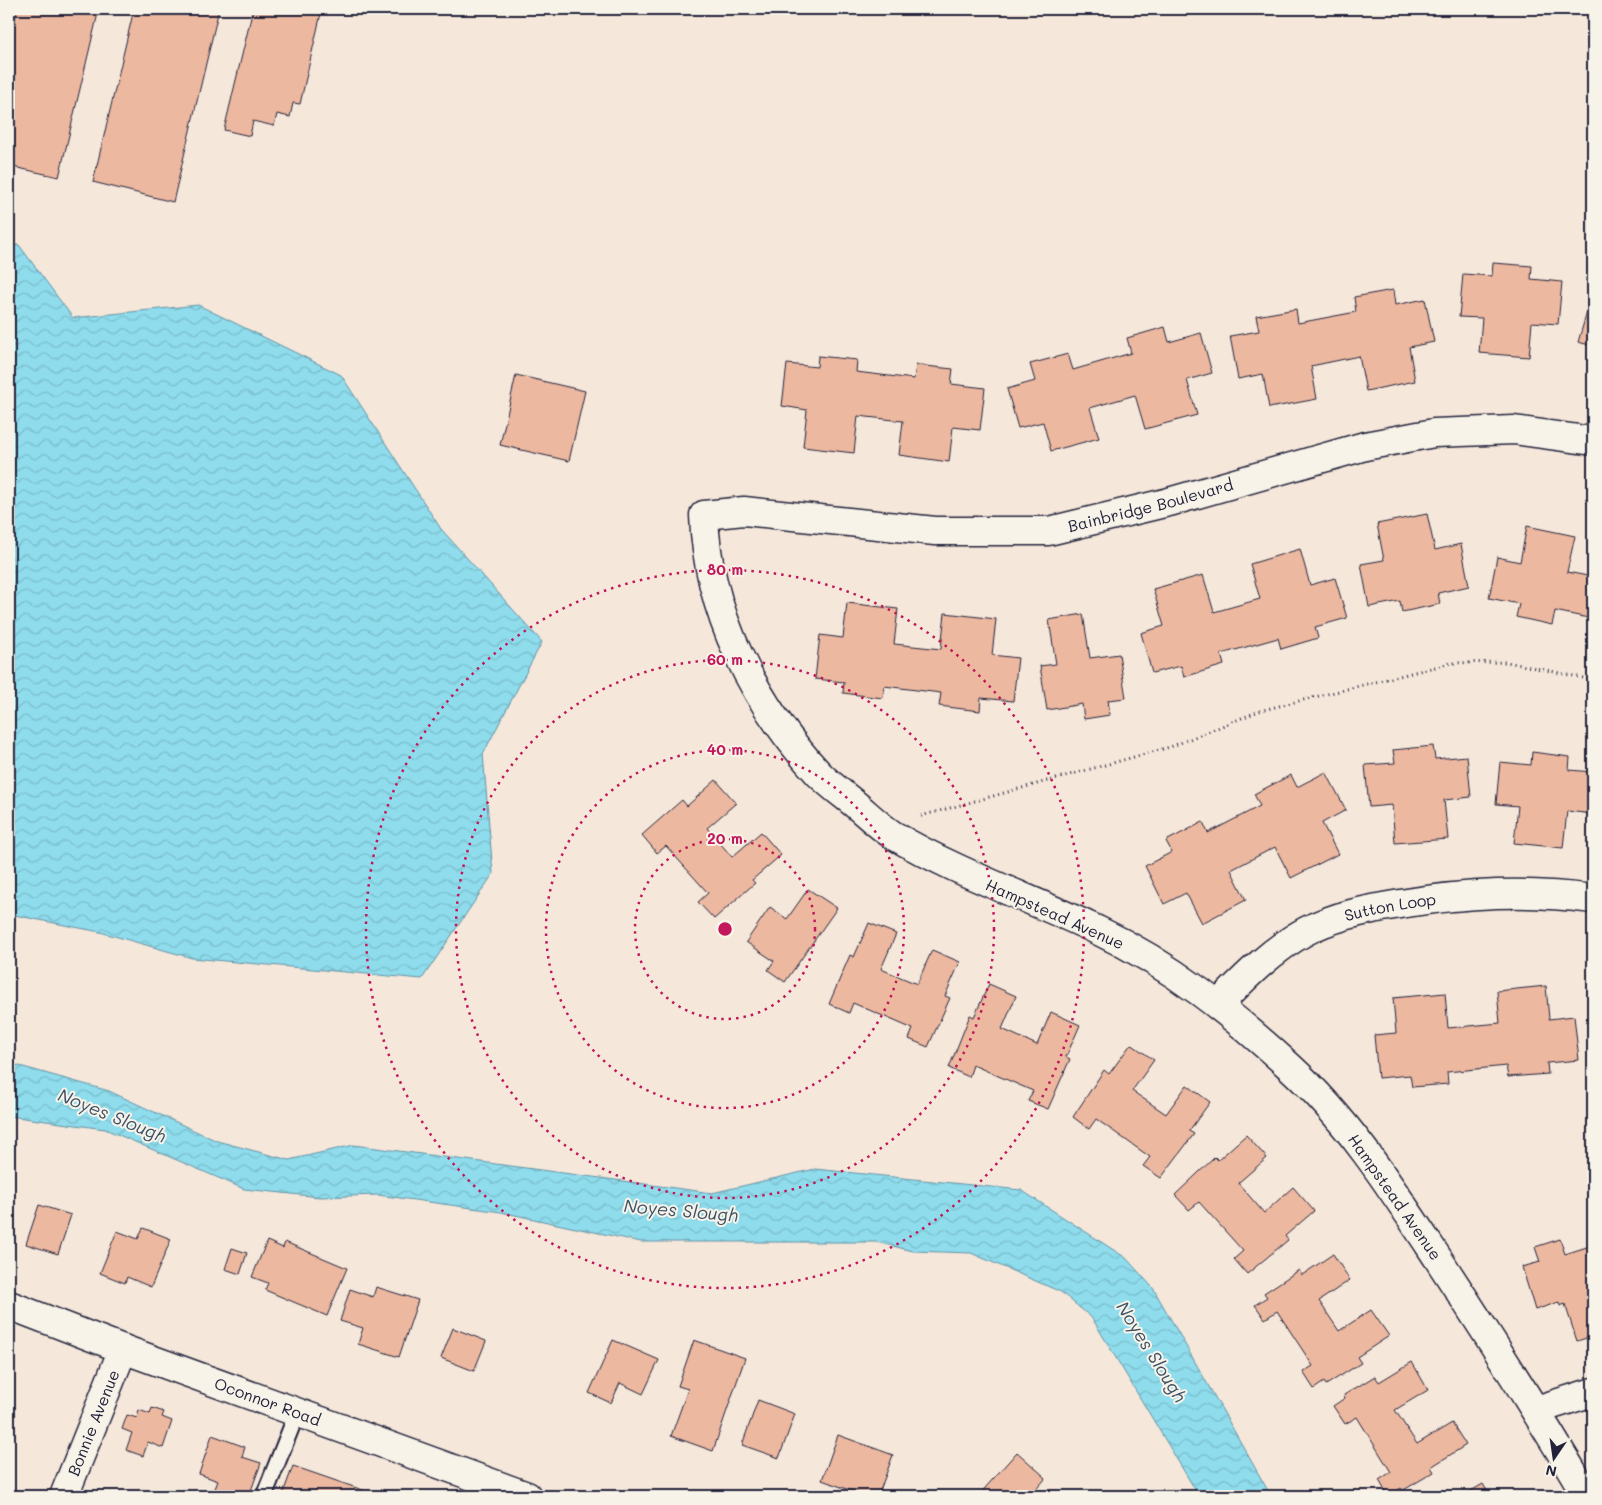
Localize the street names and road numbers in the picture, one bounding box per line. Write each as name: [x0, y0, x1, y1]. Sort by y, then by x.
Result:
street label: Bainbridge Boulevard: [1065, 473, 1235, 536]
street label: Hampstead Avenue: [983, 874, 1128, 954]
street label: Sutton Loop: [1342, 888, 1437, 925]
street label: Hampstead Avenue: [1344, 1130, 1447, 1264]
street label: Bonnie Avenue: [62, 1366, 124, 1479]
street label: Oconnor Road: [212, 1372, 324, 1430]

